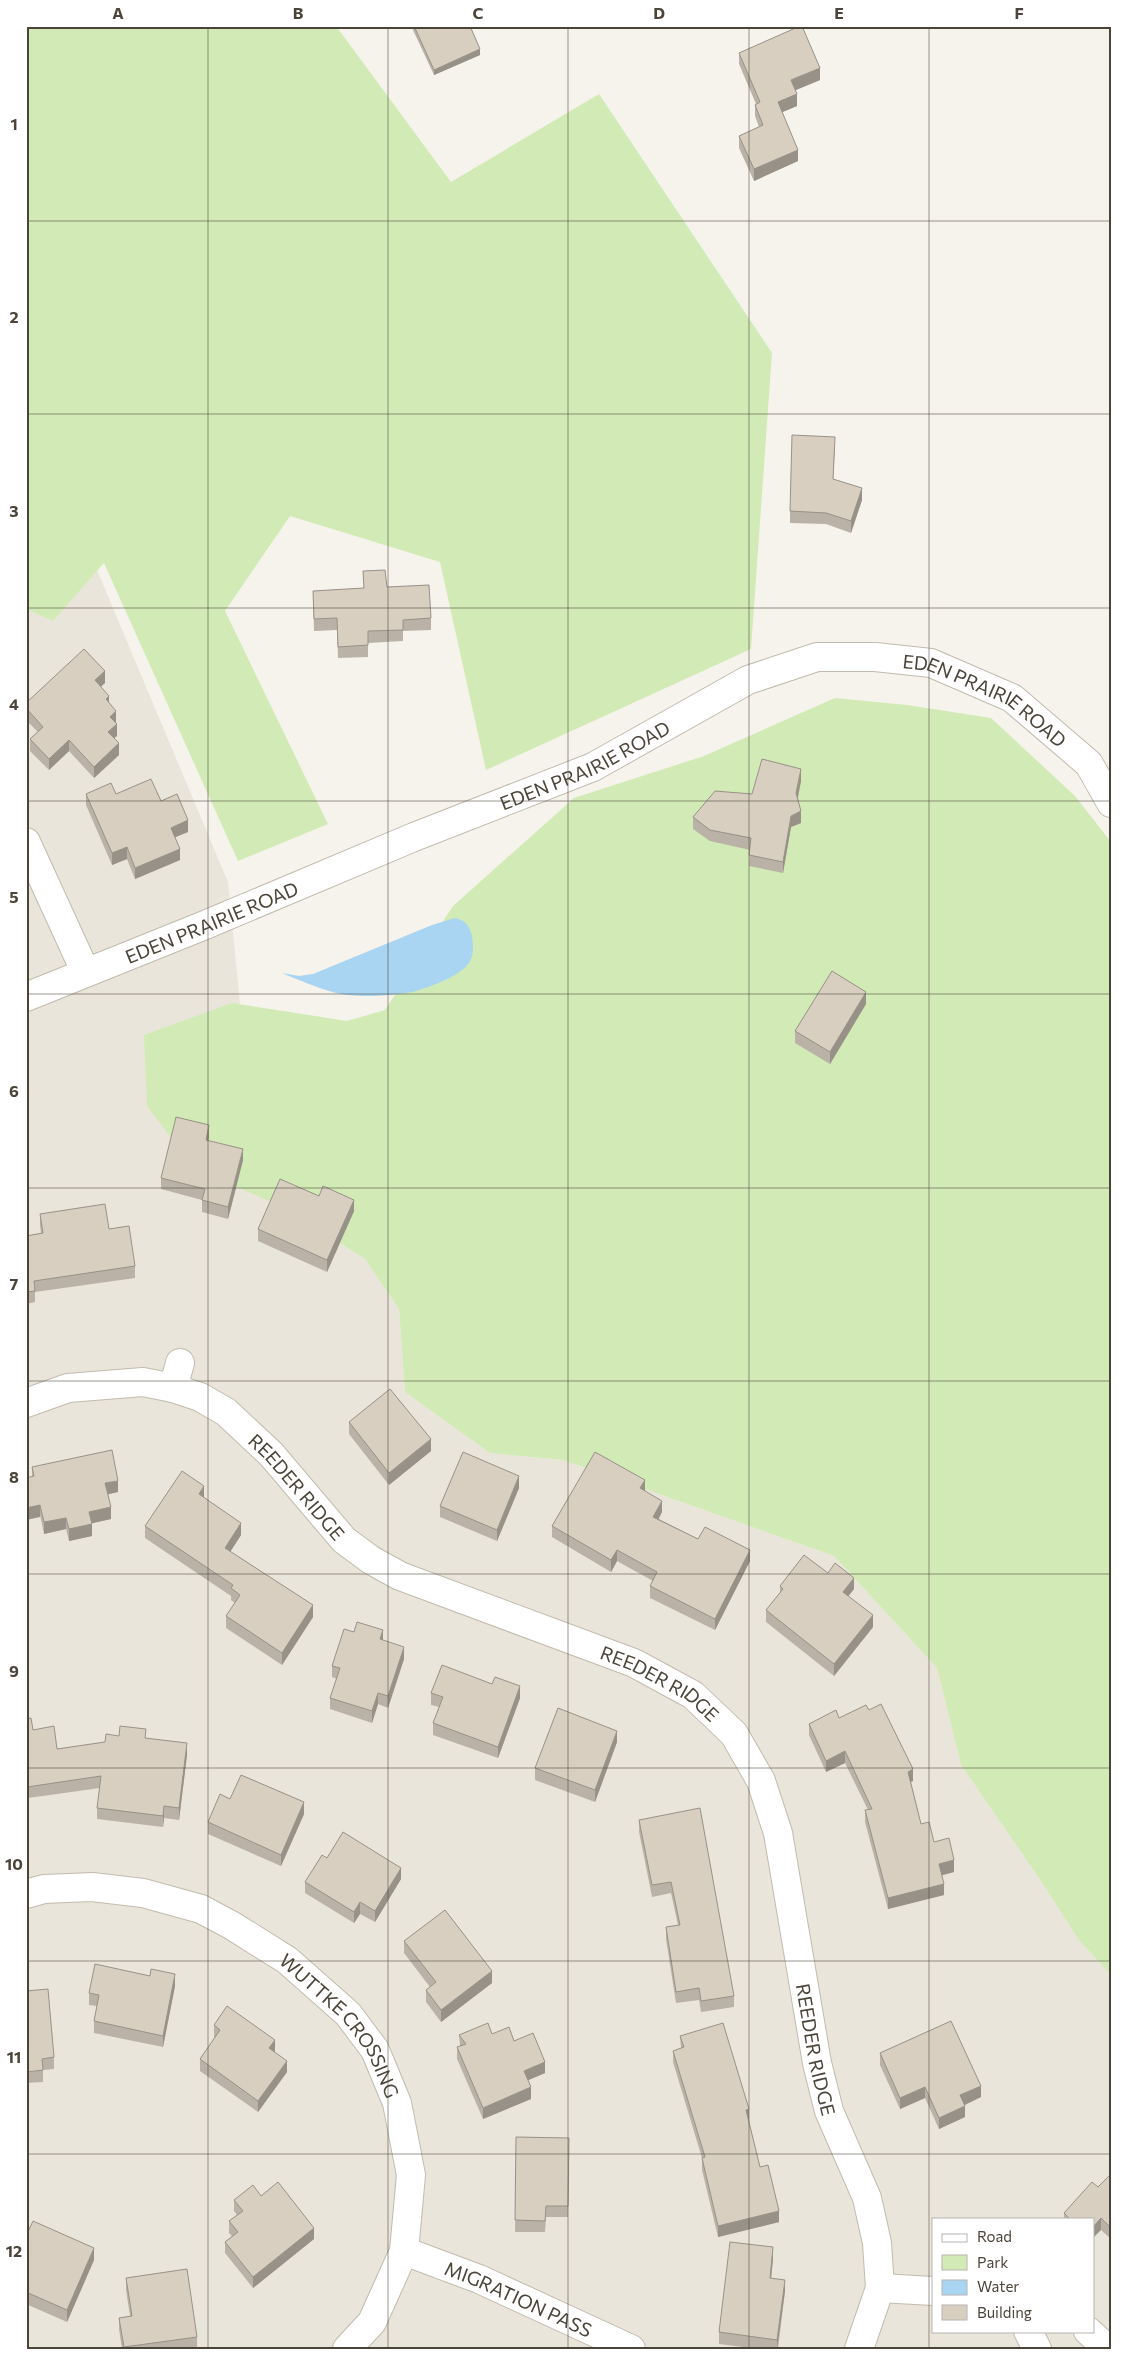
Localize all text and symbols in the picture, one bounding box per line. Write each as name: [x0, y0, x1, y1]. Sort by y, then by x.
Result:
text: A: [112, 3, 124, 22]
text: B: [293, 3, 304, 22]
text: C: [473, 3, 484, 22]
text: D: [653, 3, 665, 22]
text: E: [834, 3, 844, 22]
text: F: [1014, 3, 1024, 22]
text: 1: [10, 114, 18, 133]
text: 2: [9, 307, 19, 326]
text: 3: [9, 501, 19, 520]
street label: EDEN PRAIRIE ROAD: [902, 649, 1072, 751]
text: 4: [9, 694, 19, 713]
street label: EDEN PRAIRIE ROAD: [496, 715, 673, 814]
street label: EDEN PRAIRIE ROAD: [121, 876, 301, 968]
text: 5: [9, 887, 19, 906]
text: 6: [9, 1081, 19, 1100]
text: 7: [10, 1274, 19, 1293]
street label: REEDER RIDGE: [244, 1428, 350, 1544]
text: 8: [9, 1467, 19, 1486]
street label: REEDER RIDGE: [597, 1640, 724, 1726]
text: 9: [9, 1661, 19, 1680]
text: 10: [5, 1854, 23, 1873]
street label: WUTTKE CROSSING: [275, 1948, 405, 2101]
street label: REEDER RIDGE: [792, 1982, 841, 2118]
text: 11: [7, 2047, 21, 2066]
legend: [932, 2218, 1094, 2332]
text: Road: [977, 2227, 1012, 2245]
text: 12: [6, 2241, 22, 2260]
text: Park: [977, 2253, 1008, 2271]
street label: MIGRATION PASS: [442, 2256, 596, 2341]
text: Water: [977, 2277, 1019, 2295]
text: Building: [977, 2303, 1032, 2321]

